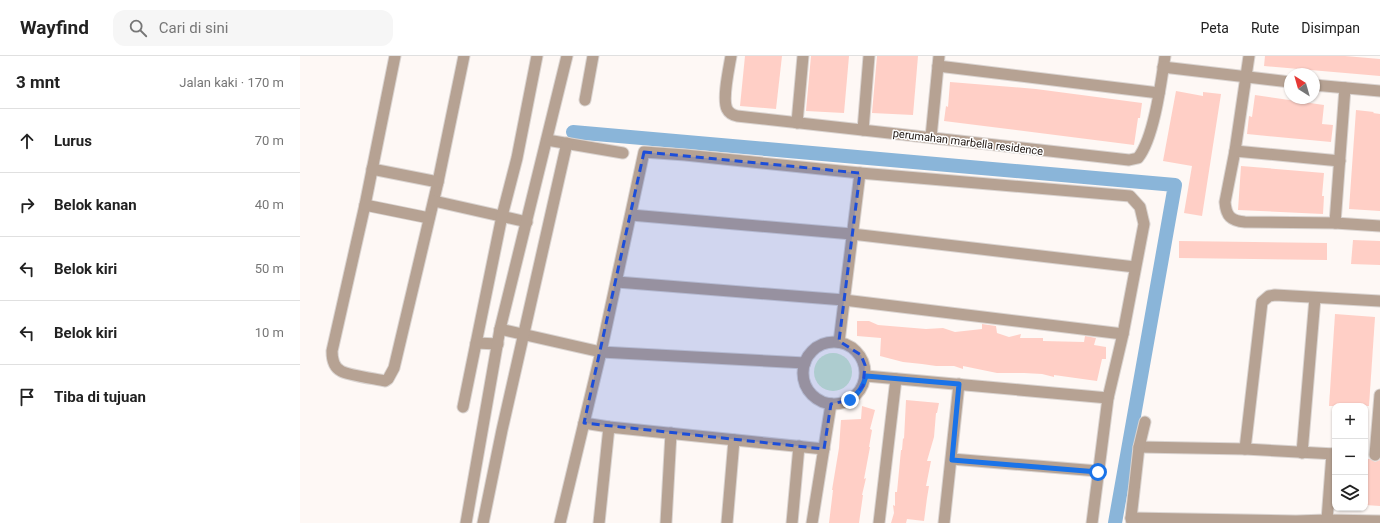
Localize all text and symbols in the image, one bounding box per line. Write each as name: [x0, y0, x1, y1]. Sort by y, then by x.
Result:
search box: [113, 10, 393, 46]
text: Wayfind: [20, 16, 89, 39]
icon: search: [127, 17, 149, 39]
text: Cari di sini: [159, 19, 228, 37]
text: Peta: [1201, 20, 1229, 36]
text: Rute: [1251, 20, 1279, 36]
text: Disimpan: [1301, 20, 1360, 36]
north arrow: [1284, 68, 1320, 104]
text: 3 mnt: [16, 72, 60, 92]
text: Jalan kaki · 170 m: [179, 75, 284, 90]
street label: perumahan marbella residence: [892, 127, 1044, 158]
icon: ahead: [16, 130, 38, 152]
text: Lurus: [54, 132, 92, 150]
text: 70 m: [255, 133, 284, 148]
icon: right: [16, 194, 38, 216]
text: Belok kanan: [54, 196, 137, 214]
text: 40 m: [255, 197, 284, 212]
icon: left: [16, 258, 38, 280]
text: Belok kiri: [54, 260, 117, 278]
text: 50 m: [255, 261, 284, 276]
icon: left: [16, 322, 38, 344]
text: Belok kiri: [54, 324, 117, 342]
text: 10 m: [255, 325, 284, 340]
icon: arrive: [16, 386, 38, 408]
text: Tiba di tujuan: [54, 388, 146, 406]
route end: [841, 391, 859, 409]
map controls: [1332, 403, 1368, 511]
button: +: [1332, 403, 1368, 439]
button: −: [1332, 439, 1368, 475]
route start: [1089, 463, 1107, 481]
button: layers: [1332, 475, 1368, 511]

